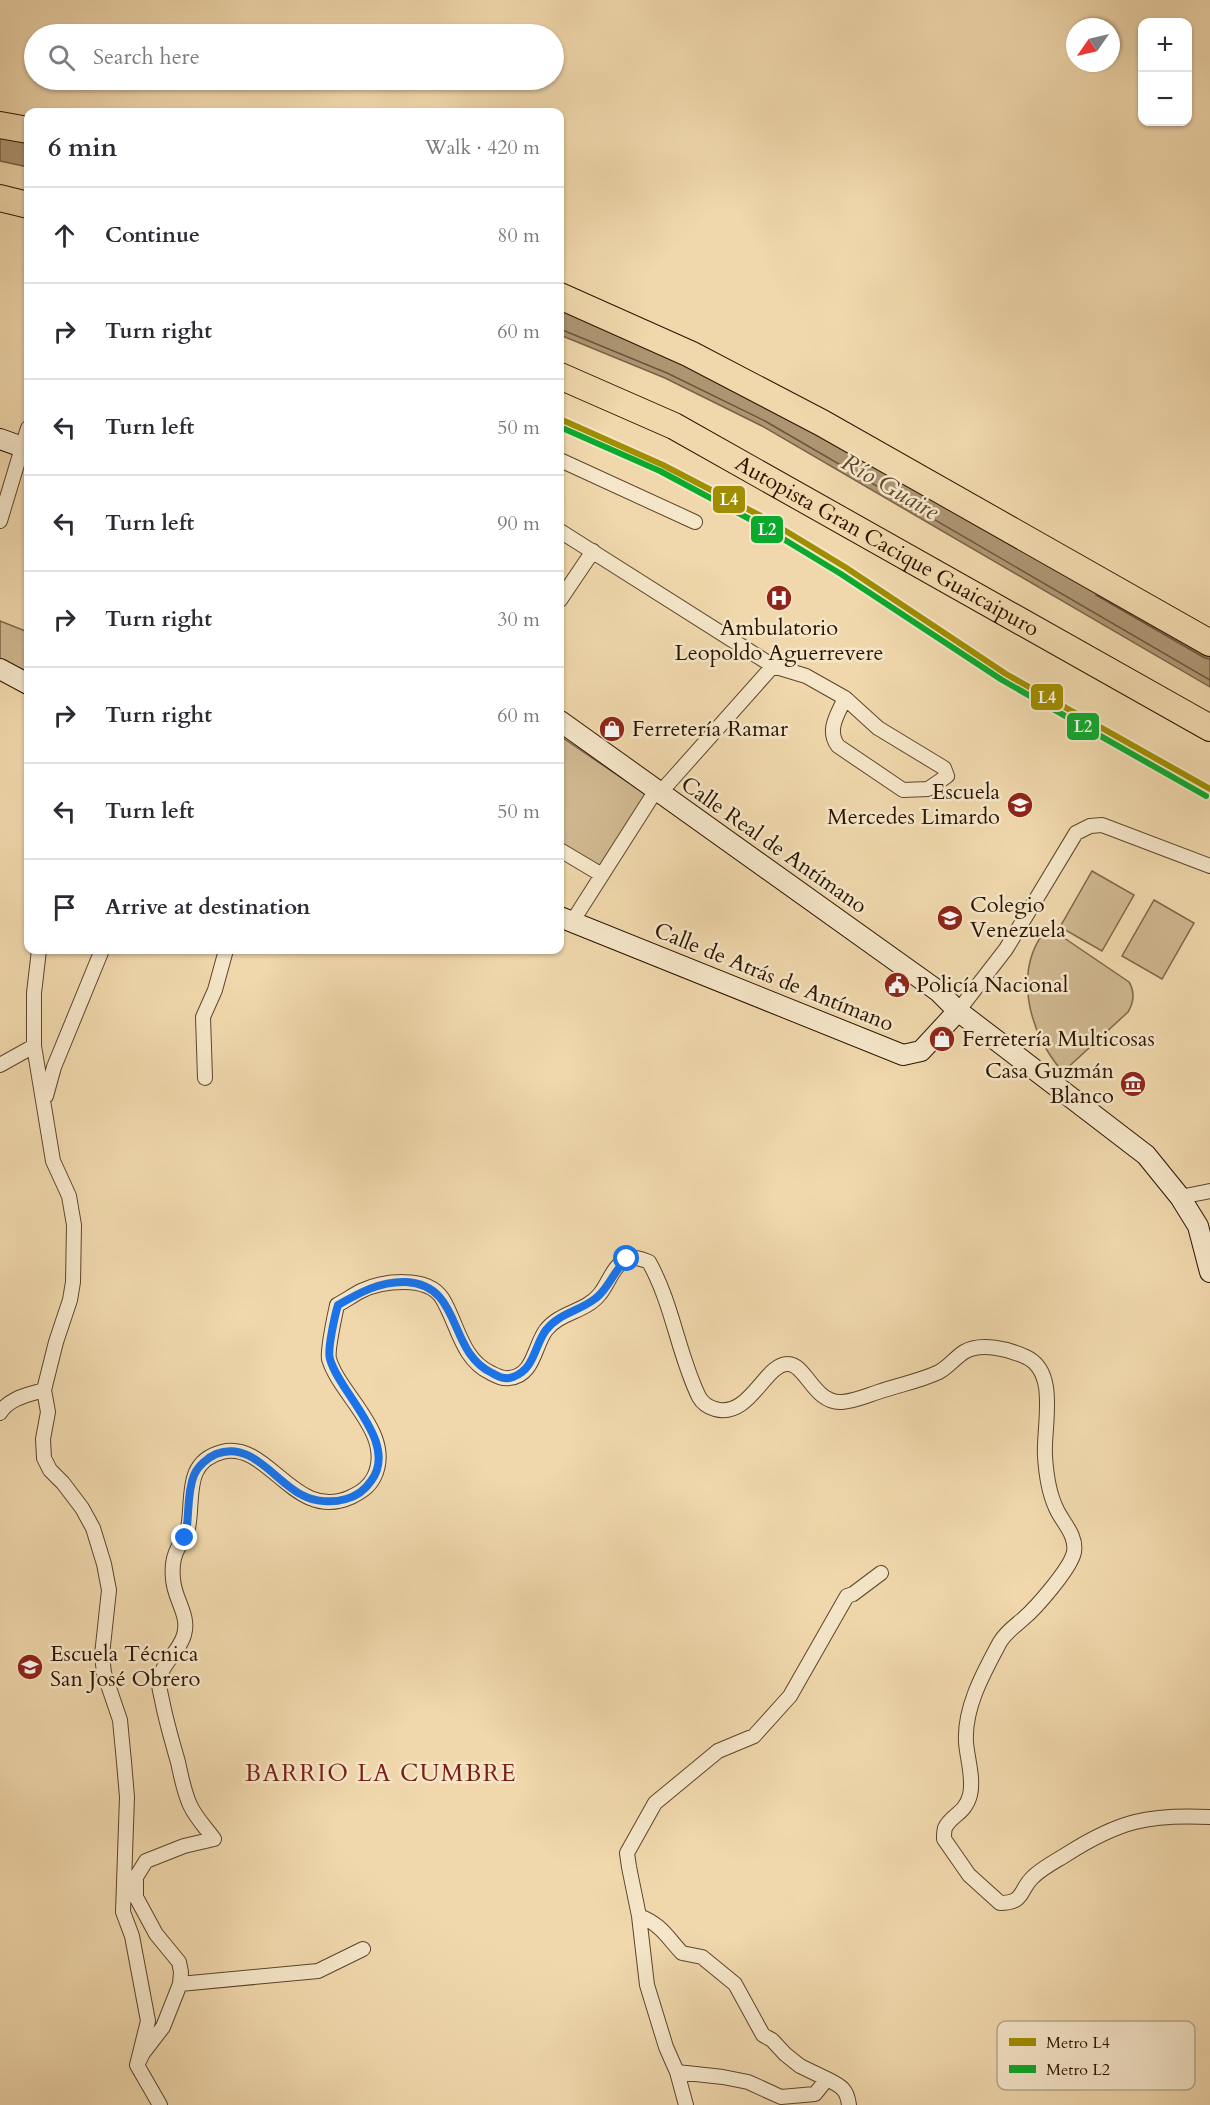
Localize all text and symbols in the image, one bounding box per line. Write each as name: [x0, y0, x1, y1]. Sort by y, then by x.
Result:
north arrow: [1066, 18, 1120, 72]
map controls: [1138, 18, 1192, 126]
button: +: [1138, 18, 1192, 72]
search box: [24, 24, 564, 90]
icon: search: [45, 41, 78, 74]
text: Search here: [93, 42, 200, 72]
button: −: [1138, 72, 1192, 126]
text: 6 min: [48, 130, 117, 165]
text: Walk · 420 m: [425, 134, 540, 161]
icon: ahead: [48, 219, 81, 252]
text: Continue: [105, 220, 200, 250]
text: 80 m: [497, 222, 540, 249]
icon: right: [48, 315, 81, 348]
text: Turn right: [105, 316, 212, 346]
text: 60 m: [497, 318, 540, 345]
icon: left: [48, 411, 81, 444]
text: Turn left: [105, 412, 194, 442]
text: 50 m: [497, 414, 540, 441]
water label: Río Guaire: [835, 446, 945, 529]
street label: Autopista Gran Cacique Guaicaipuro: [730, 448, 1045, 644]
line badge: L4: [712, 485, 746, 514]
text: L4: [720, 489, 738, 511]
icon: left: [48, 507, 81, 540]
text: Turn left: [105, 508, 194, 538]
text: 90 m: [497, 510, 540, 537]
line badge: L2: [750, 515, 784, 544]
text: L2: [758, 519, 776, 541]
hospital icon: Ambulatorio Leopoldo Aguerrevere: [764, 583, 794, 613]
icon: right: [48, 603, 81, 636]
text: Turn right: [105, 604, 212, 634]
text: 30 m: [497, 606, 540, 633]
place label: Ambulatorio Leopoldo Aguerrevere: [674, 613, 884, 668]
line badge: L4: [1030, 683, 1064, 711]
text: L4: [1038, 687, 1056, 709]
icon: right: [48, 699, 81, 732]
text: Turn right: [105, 700, 212, 730]
text: 60 m: [497, 702, 540, 729]
line badge: L2: [1066, 712, 1100, 741]
shop icon: Ferretería Ramar: [597, 714, 627, 744]
place label: Ferretería Ramar: [632, 714, 789, 744]
text: L2: [1074, 716, 1092, 738]
street label: Calle Real de Antímano: [675, 769, 873, 921]
place label: Escuela Mercedes Limardo: [827, 777, 1000, 832]
school or university icon: Escuela Mercedes Limardo: [1005, 790, 1035, 820]
icon: left: [48, 795, 81, 828]
text: Turn left: [105, 796, 194, 826]
text: 50 m: [497, 798, 540, 825]
place label: Colegio Venezuela: [970, 890, 1066, 945]
icon: arrive: [48, 891, 81, 924]
text: Arrive at destination: [105, 892, 310, 922]
school or university icon: Colegio Venezuela: [935, 903, 965, 933]
street label: Calle de Atrás de Antímano: [650, 915, 898, 1039]
public building icon: Policía Nacional: [882, 970, 912, 1000]
place label: Policía Nacional: [916, 970, 1069, 1000]
shop icon: Ferretería Multicosas: [927, 1024, 957, 1054]
place label: Ferretería Multicosas: [962, 1024, 1155, 1054]
place label: Casa Guzmán Blanco: [985, 1056, 1114, 1111]
museum icon: Casa Guzmán Blanco: [1118, 1069, 1148, 1099]
route start: [613, 1245, 639, 1271]
route end: [171, 1524, 197, 1550]
place label: Escuela Técnica San José Obrero: [50, 1639, 200, 1694]
school or university icon: Escuela Técnica San José Obrero: [15, 1652, 45, 1682]
district label: BARRIO LA CUMBRE: [245, 1757, 517, 1790]
legend: [997, 2021, 1195, 2090]
text: Metro L4: [1046, 2032, 1110, 2054]
text: Metro L2: [1046, 2059, 1110, 2081]

